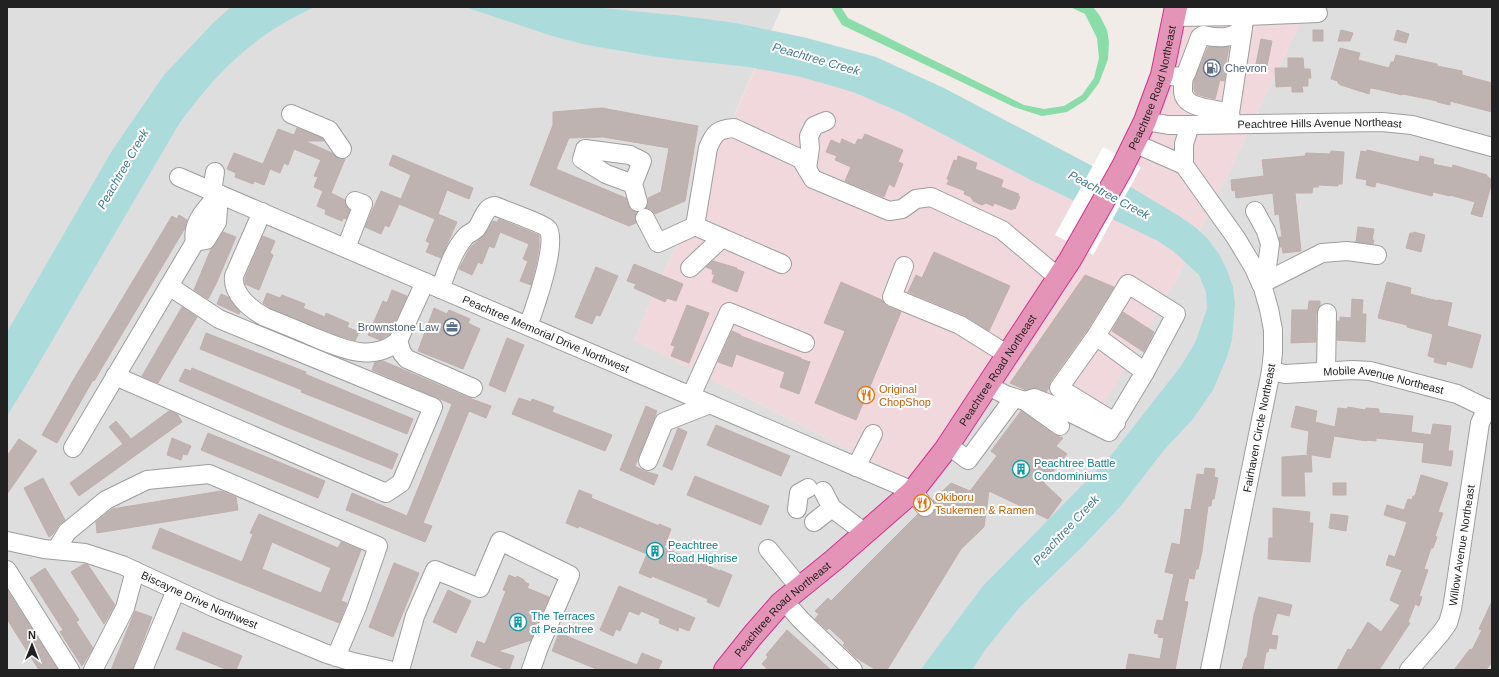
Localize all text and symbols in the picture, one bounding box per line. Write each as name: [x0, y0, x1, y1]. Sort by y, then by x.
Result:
street label: Peachtree Road Northeast: [1126, 25, 1178, 152]
water label: Peachtree Creek: [771, 40, 862, 78]
fuel station icon: Chevron: [1202, 58, 1222, 78]
place label: Chevron: [1225, 62, 1267, 74]
street label: Peachtree Hills Avenue Northeast: [1237, 116, 1402, 130]
water label: Peachtree Creek: [94, 126, 152, 211]
water label: Peachtree Creek: [1066, 168, 1153, 223]
street label: Peachtree Memorial Drive Northwest: [461, 293, 631, 375]
street label: Peachtree Road Northeast: [957, 312, 1038, 428]
office icon: Brownstone Law: [442, 317, 462, 337]
place label: Brownstone Law: [358, 321, 439, 333]
street label: Fairhaven Circle Northeast: [1241, 363, 1277, 493]
street label: Mobile Avenue Northeast: [1323, 364, 1445, 396]
place label: Original ChopShop: [879, 383, 931, 408]
restaurant icon: Original ChopShop: [856, 385, 876, 405]
place label: Peachtree Battle Condominiums: [1034, 457, 1115, 482]
building icon: Peachtree Battle Condominiums: [1011, 459, 1031, 479]
street label: Willow Avenue Northeast: [1447, 484, 1477, 607]
place label: Okiboru Tsukemen & Ramen: [935, 491, 1034, 516]
water label: Peachtree Creek: [1030, 492, 1103, 568]
restaurant icon: Okiboru Tsukemen & Ramen: [912, 493, 932, 513]
place label: Peachtree Road Highrise: [668, 539, 738, 564]
building icon: Peachtree Road Highrise: [645, 541, 665, 561]
street label: Peachtree Road Northeast: [732, 559, 833, 659]
street label: Biscayne Drive Northwest: [139, 569, 259, 631]
place label: The Terraces at Peachtree: [531, 610, 595, 635]
building icon: The Terraces at Peachtree: [508, 612, 528, 632]
north arrow: [12, 625, 52, 665]
text: N: [28, 629, 36, 641]

